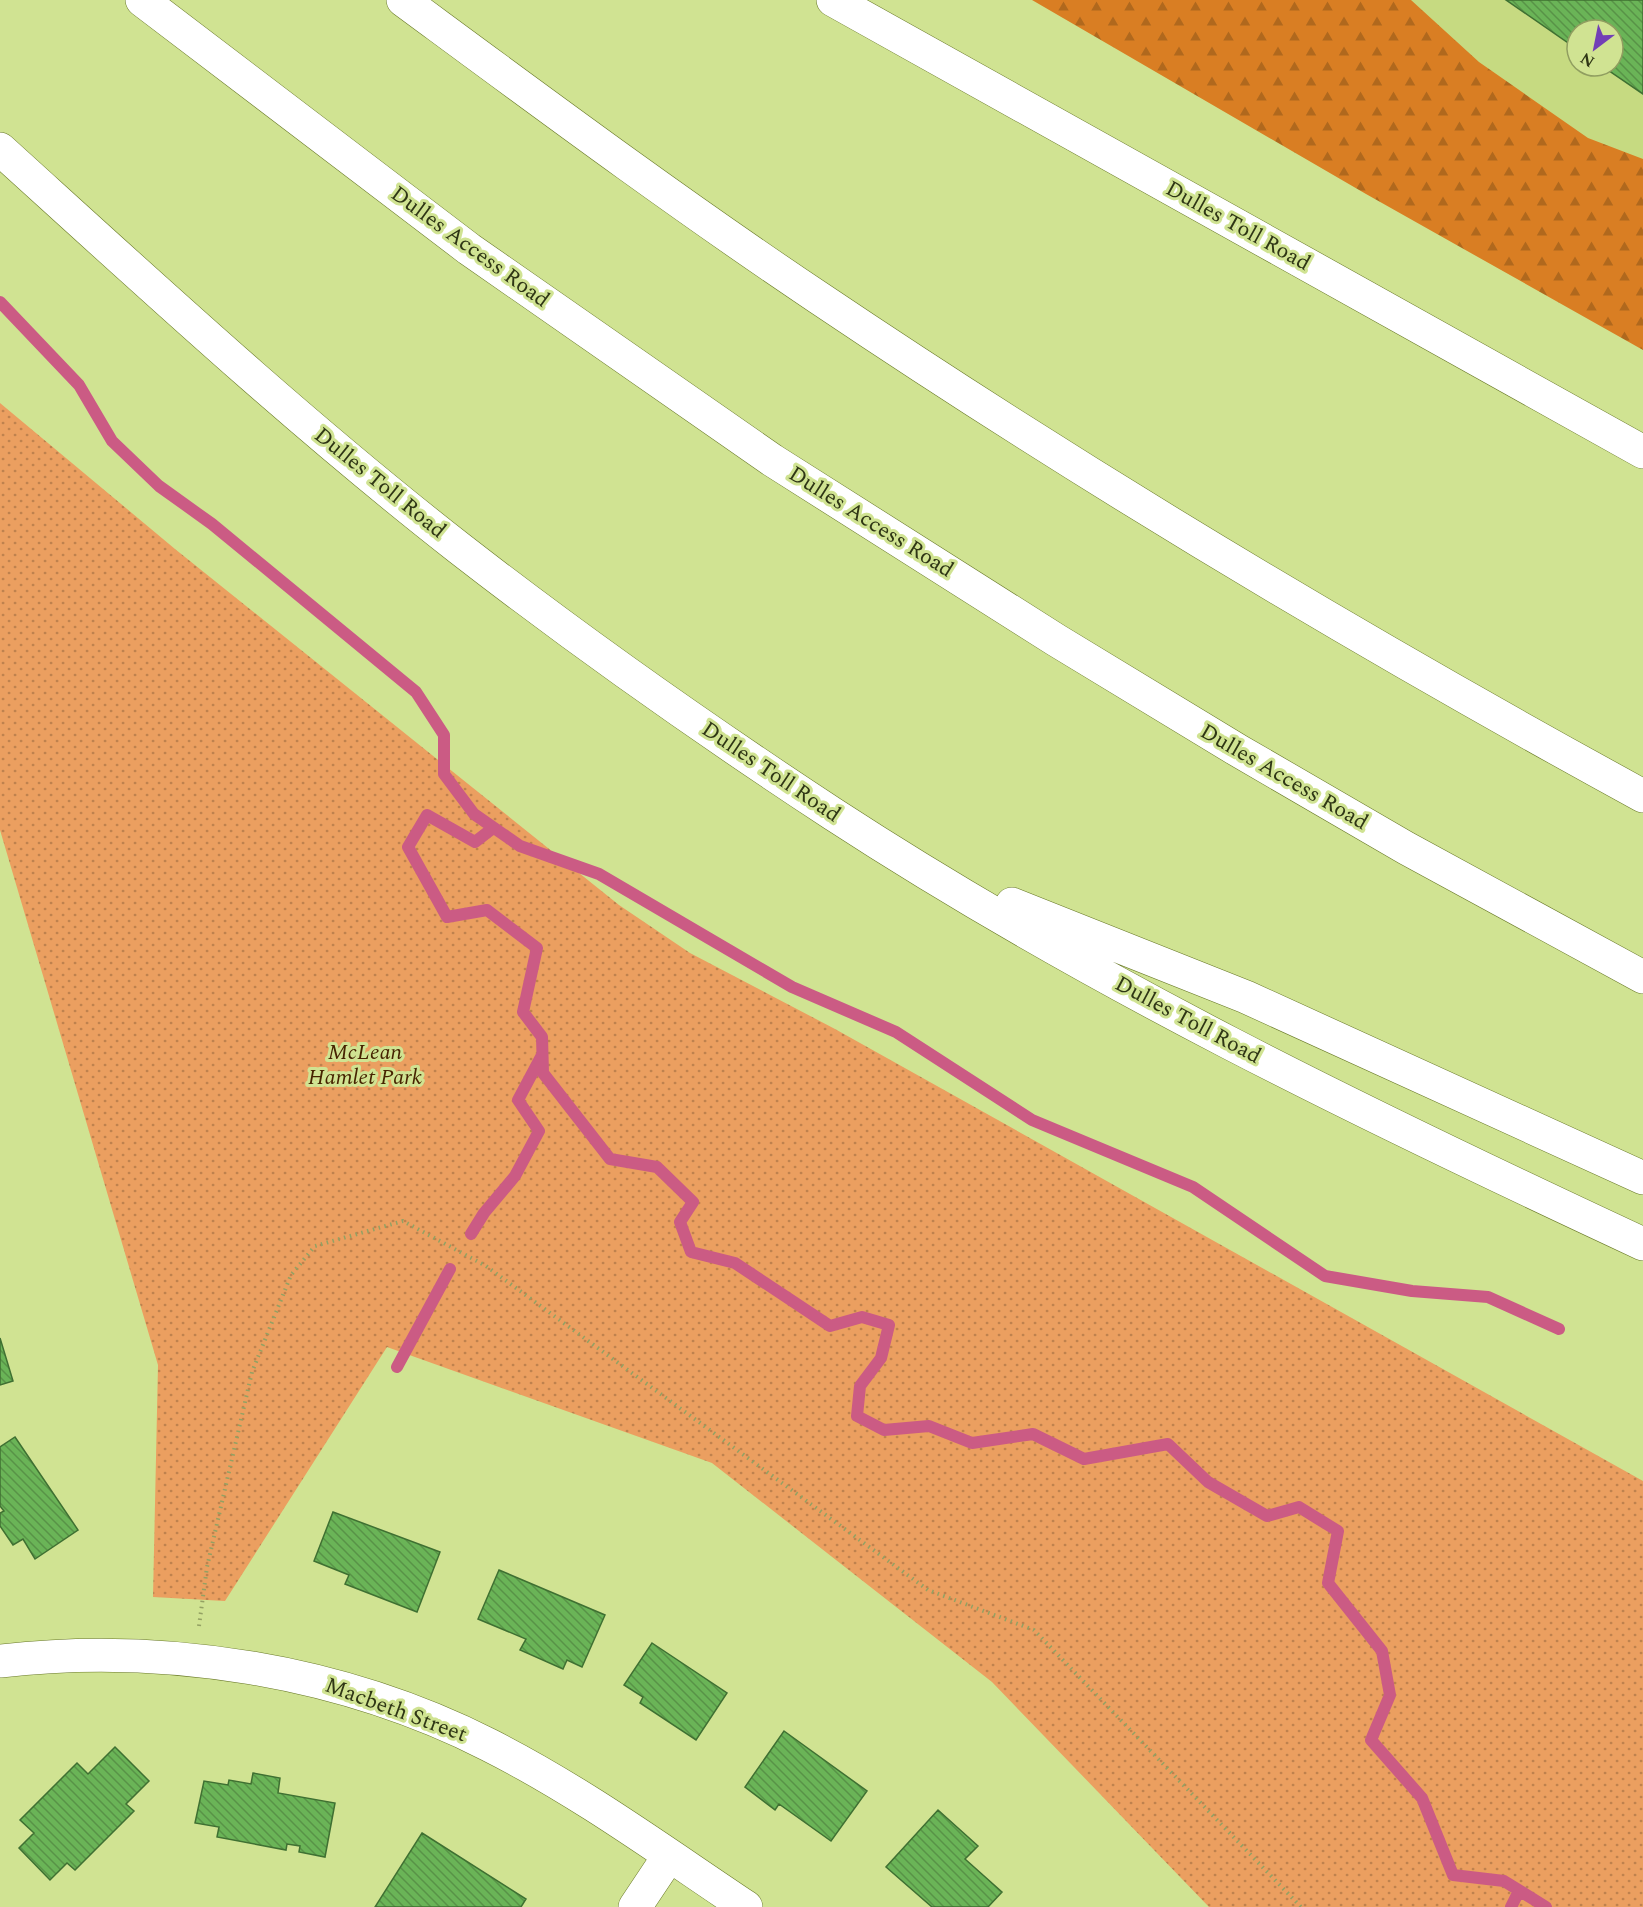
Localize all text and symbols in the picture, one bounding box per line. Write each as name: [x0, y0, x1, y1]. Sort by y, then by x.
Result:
north arrow: [1565, 18, 1625, 78]
text: N: [1576, 46, 1599, 74]
street label: Dulles Toll Road: [1159, 172, 1317, 280]
street label: Dulles Access Road: [384, 178, 556, 316]
street label: Dulles Toll Road: [307, 419, 453, 547]
street label: Dulles Access Road: [782, 458, 960, 586]
street label: Dulles Toll Road: [695, 713, 847, 831]
street label: Dulles Access Road: [1194, 715, 1374, 839]
street label: Dulles Toll Road: [1109, 967, 1267, 1073]
park label: McLean Hamlet Park: [308, 1036, 422, 1094]
street label: Macbeth Street: [320, 1669, 472, 1751]

